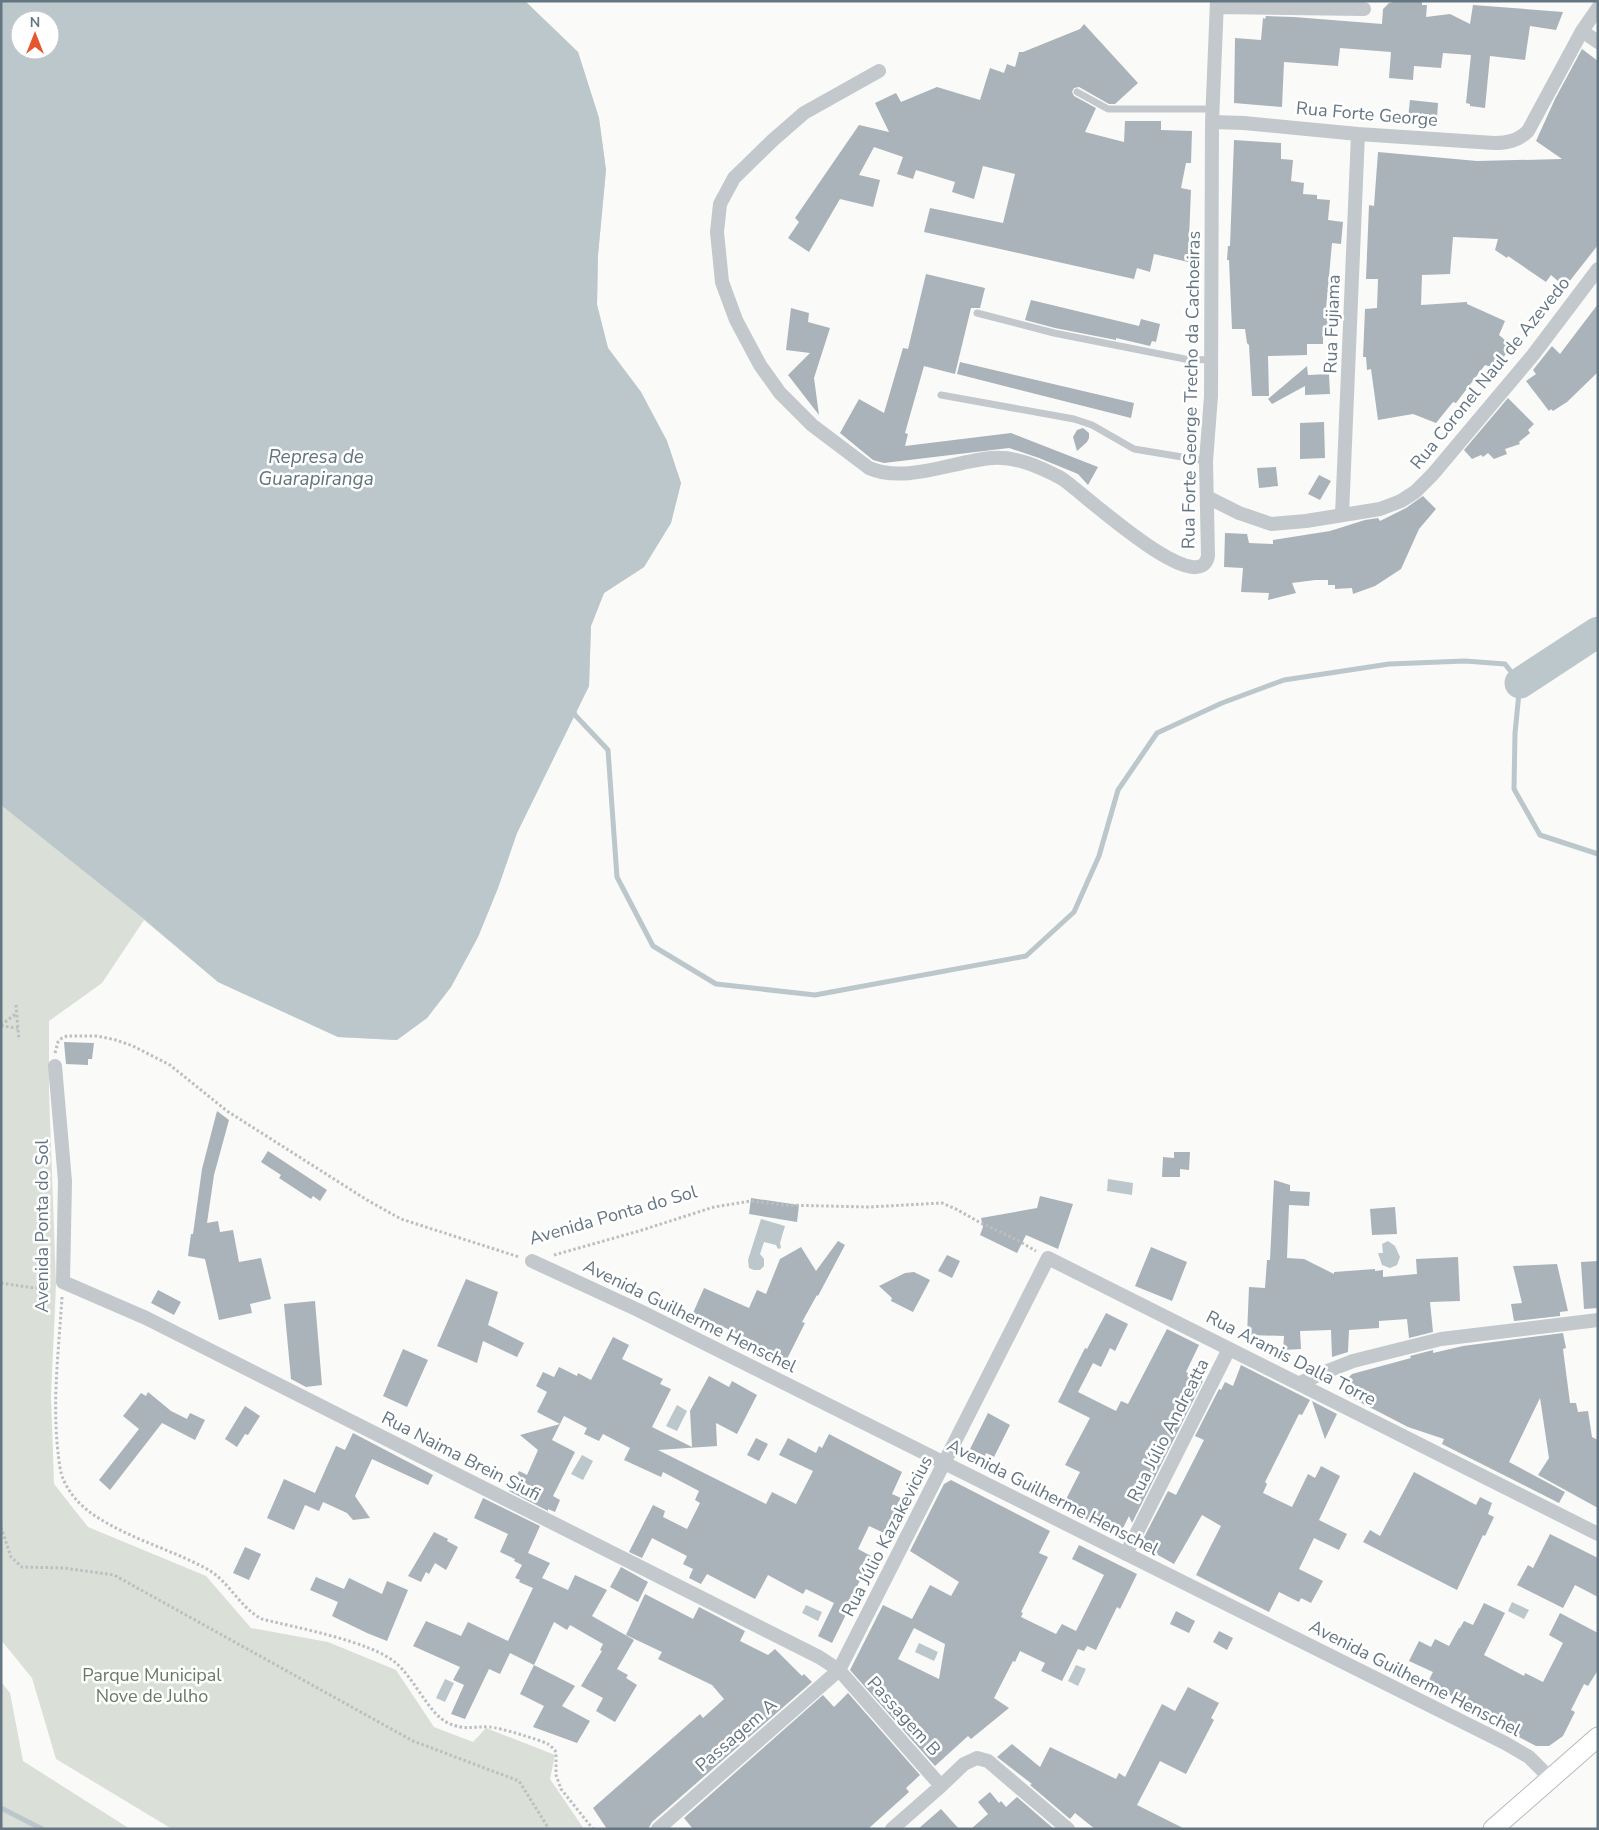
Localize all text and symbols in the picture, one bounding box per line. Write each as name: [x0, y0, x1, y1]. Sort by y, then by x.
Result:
north arrow: [10, 10, 60, 60]
text: N: [30, 13, 40, 32]
street label: Rua Forte George: [1295, 96, 1439, 132]
street label: Rua Forte George Trecho da Cachoeiras: [1176, 231, 1206, 549]
street label: Rua Coronel Naul de Azevedo: [1405, 272, 1575, 474]
street label: Rua Fujiama: [1318, 274, 1346, 374]
water label: Represa de Guarapiranga: [258, 444, 374, 492]
street label: Avenida Ponta do Sol: [30, 1139, 54, 1313]
street label: Avenida Ponta do Sol: [526, 1179, 700, 1250]
street label: Avenida Guilherme Henschel: [579, 1254, 801, 1378]
street label: Rua Aramis Dalla Torre: [1202, 1305, 1380, 1411]
street label: Rua Júlio Andreatta: [1122, 1354, 1214, 1506]
street label: Rua Naima Brein Siufi: [377, 1405, 545, 1507]
street label: Avenida Guilherme Henschel: [943, 1433, 1164, 1561]
street label: Rua Júlio Kazakevicius: [836, 1451, 938, 1621]
street label: Avenida Guilherme Henschel: [1305, 1614, 1526, 1742]
park label: Parque Municipal Nove de Julho: [82, 1663, 222, 1708]
street label: Passagem B: [862, 1671, 946, 1761]
street label: Passagem A: [690, 1693, 782, 1777]

